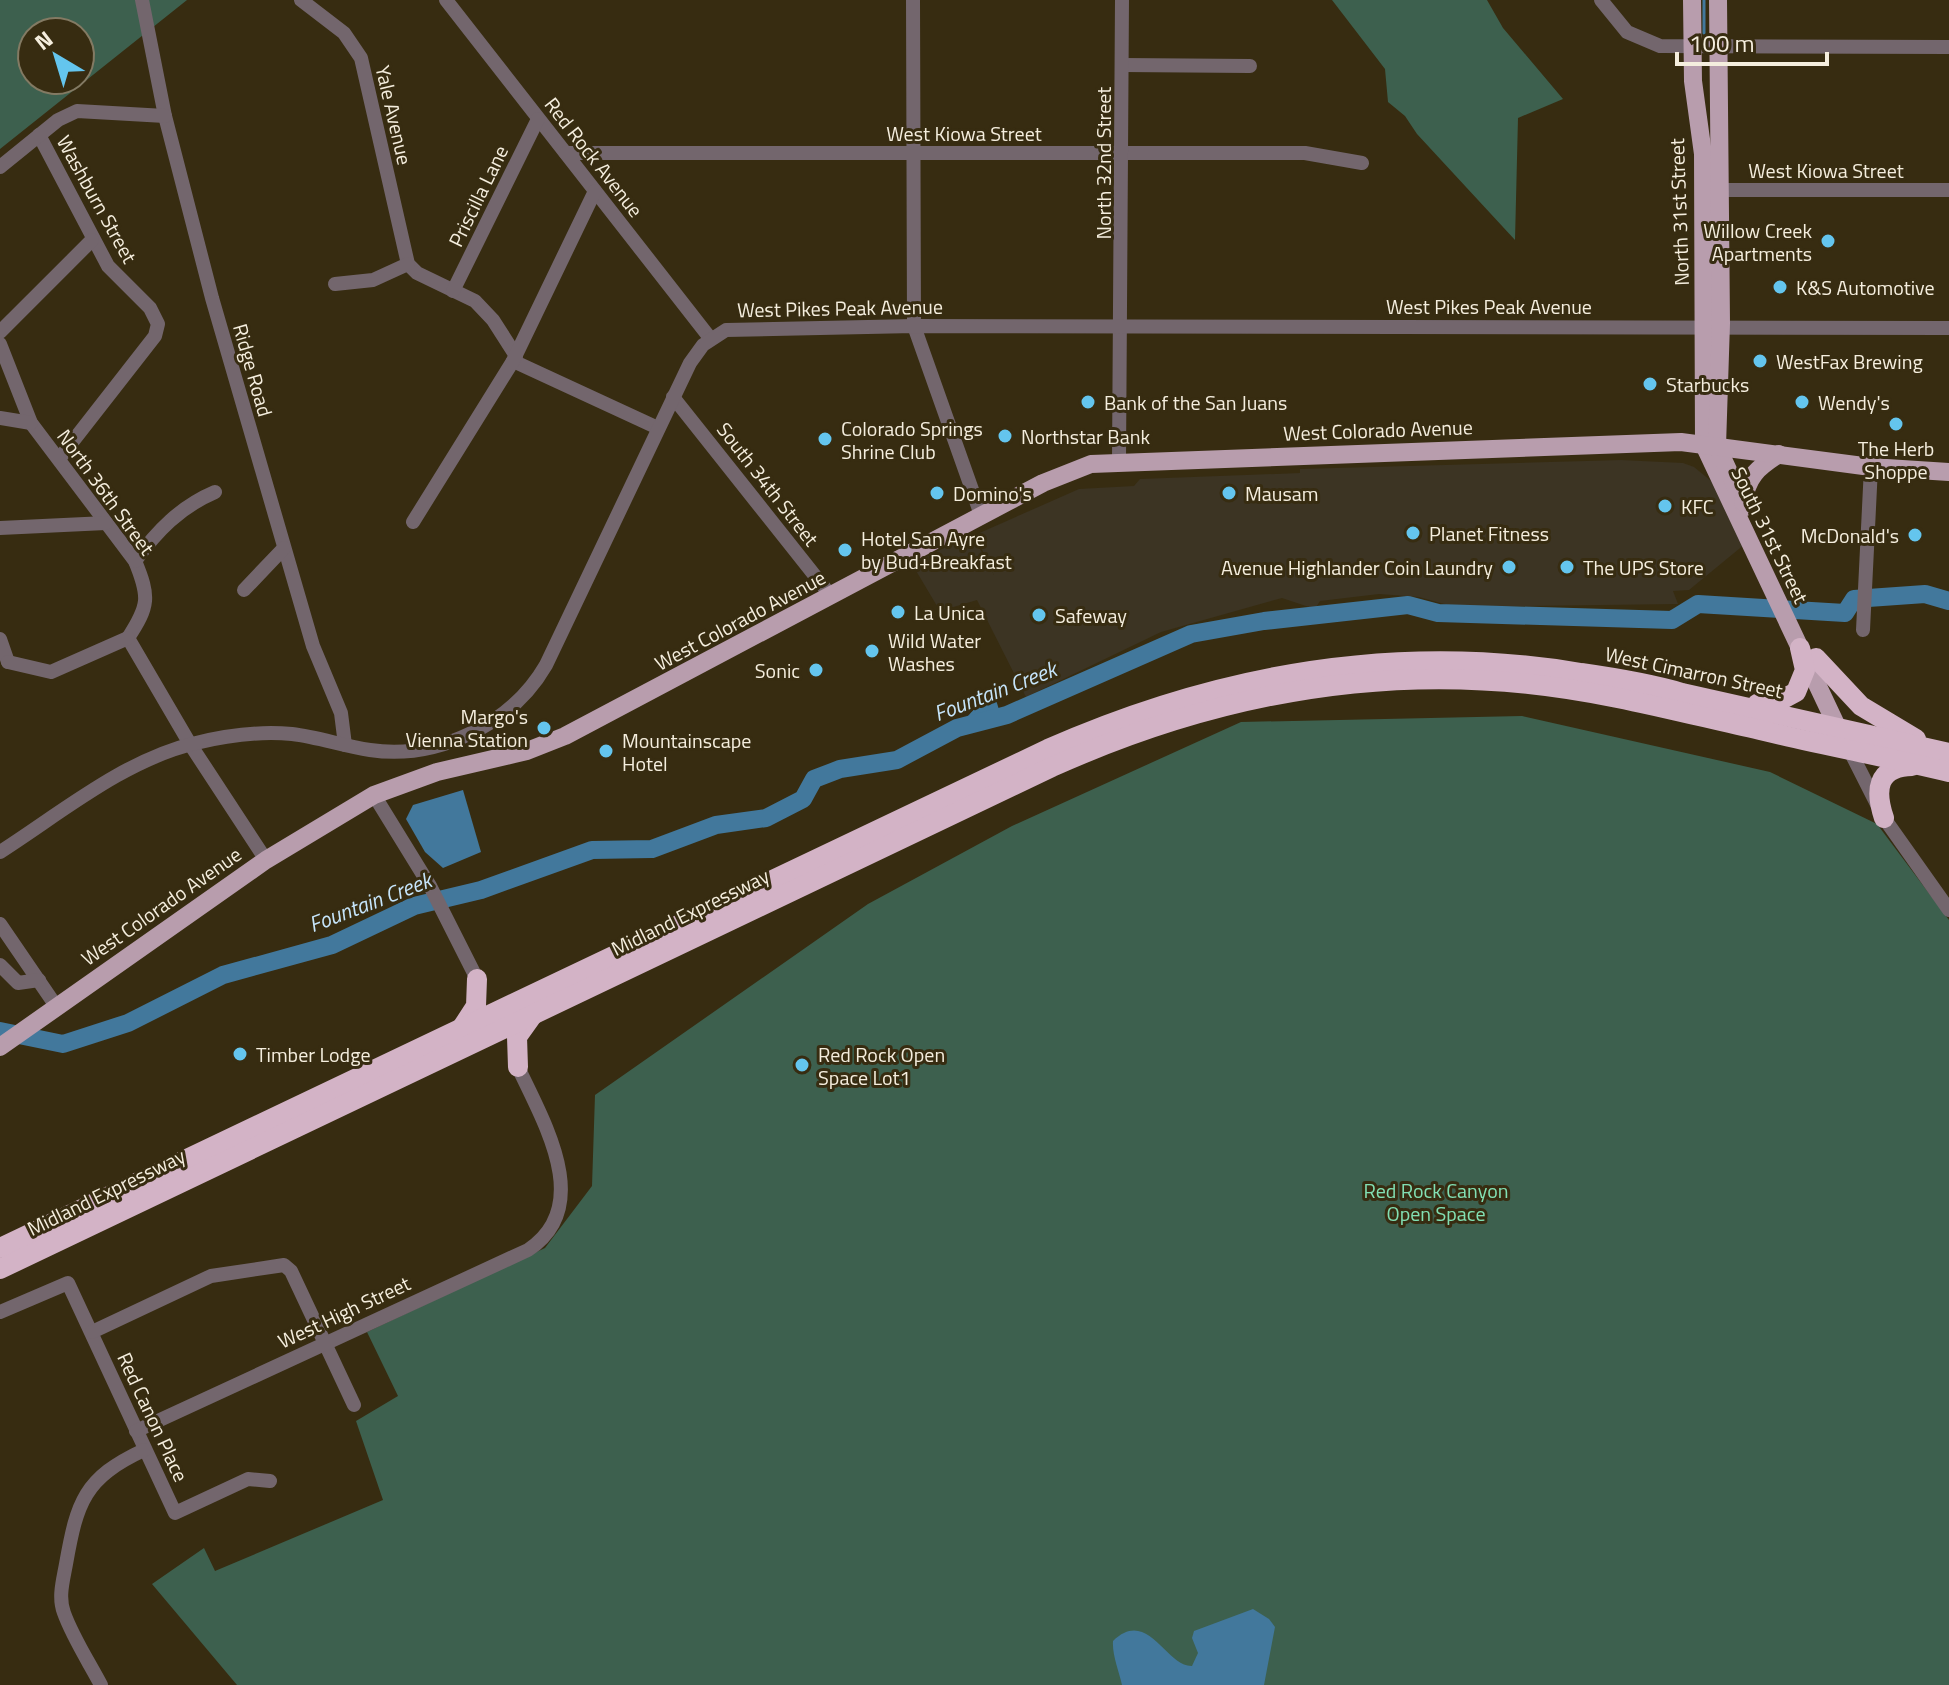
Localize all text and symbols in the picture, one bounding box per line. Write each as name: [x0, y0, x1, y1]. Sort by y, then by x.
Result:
north arrow: [16, 16, 96, 96]
scale bar: [1677, 16, 1827, 66]
text: N: [27, 22, 60, 58]
text: 100 m: [1689, 25, 1755, 61]
street label: Yale Avenue: [368, 62, 420, 168]
street label: North 32nd Street: [1088, 87, 1119, 239]
street label: Red Rock Avenue: [537, 90, 651, 224]
street label: West Kiowa Street: [886, 118, 1042, 149]
street label: Washburn Street: [49, 129, 145, 269]
street label: North 31st Street: [1661, 138, 1697, 286]
street label: Priscilla Lane: [440, 140, 516, 252]
street label: West Kiowa Street: [1748, 155, 1904, 186]
place label: Willow Creek Apartments: [1703, 215, 1812, 269]
marker: Willow Creek Apartments: [1819, 232, 1837, 250]
place label: K&S Automotive: [1796, 272, 1935, 303]
marker: K&S Automotive: [1771, 278, 1789, 296]
street label: West Pikes Peak Avenue: [737, 291, 943, 325]
street label: West Pikes Peak Avenue: [1386, 291, 1592, 322]
street label: Ridge Road: [225, 320, 281, 420]
place label: WestFax Brewing: [1776, 346, 1923, 377]
marker: WestFax Brewing: [1751, 352, 1769, 370]
place label: Starbucks: [1666, 369, 1749, 400]
marker: Starbucks: [1641, 375, 1659, 393]
place label: Bank of the San Juans: [1104, 387, 1287, 418]
place label: Wendy's: [1818, 387, 1890, 418]
marker: Bank of the San Juans: [1079, 393, 1097, 411]
marker: Wendy's: [1793, 393, 1811, 411]
street label: West Colorado Avenue: [1283, 411, 1473, 449]
place label: Colorado Springs Shrine Club: [841, 413, 983, 467]
street label: South 34th Street: [710, 415, 826, 553]
marker: The Herb Shoppe: [1887, 415, 1905, 433]
place label: Northstar Bank: [1021, 421, 1150, 452]
street label: North 36th Street: [50, 423, 162, 561]
marker: Northstar Bank: [996, 427, 1014, 445]
marker: Colorado Springs Shrine Club: [816, 430, 834, 448]
place label: The Herb Shoppe: [1858, 433, 1934, 487]
street label: South 31st Street: [1723, 461, 1817, 609]
place label: Domino's: [953, 478, 1032, 509]
place label: Mausam: [1245, 478, 1318, 509]
marker: Domino's: [928, 484, 946, 502]
marker: Mausam: [1220, 484, 1238, 502]
place label: KFC: [1681, 491, 1714, 522]
marker: KFC: [1656, 497, 1674, 515]
place label: Planet Fitness: [1429, 518, 1549, 549]
place label: McDonald's: [1801, 520, 1899, 551]
place label: Hotel San Ayre by Bud+Breakfast: [861, 523, 1012, 577]
marker: Planet Fitness: [1404, 524, 1422, 542]
marker: McDonald's: [1906, 526, 1924, 544]
marker: Hotel San Ayre by Bud+Breakfast: [836, 541, 854, 559]
place label: Avenue Highlander Coin Laundry: [1221, 552, 1493, 583]
place label: The UPS Store: [1583, 552, 1704, 583]
marker: Avenue Highlander Coin Laundry: [1500, 558, 1518, 576]
marker: The UPS Store: [1558, 558, 1576, 576]
street label: West Colorado Avenue: [649, 562, 831, 678]
place label: La Unica: [914, 597, 985, 628]
place label: Safeway: [1055, 600, 1127, 631]
marker: La Unica: [889, 603, 907, 621]
marker: Safeway: [1030, 606, 1048, 624]
place label: Wild Water Washes: [888, 625, 981, 679]
street label: West Cimarron Street: [1602, 638, 1786, 706]
marker: Wild Water Washes: [863, 642, 881, 660]
water label: Fountain Creek: [929, 651, 1063, 730]
place label: Sonic: [755, 655, 800, 686]
marker: Sonic: [807, 661, 825, 679]
place label: Margo's Vienna Station: [406, 701, 528, 755]
marker: Margo's Vienna Station: [535, 719, 553, 737]
place label: Mountainscape Hotel: [622, 725, 751, 779]
marker: Mountainscape Hotel: [597, 742, 615, 760]
street label: West Colorado Avenue: [74, 839, 248, 973]
street label: Midland Expressway: [606, 860, 775, 964]
water label: Fountain Creek: [304, 862, 438, 941]
place label: Timber Lodge: [256, 1039, 371, 1070]
place label: Red Rock Open Space Lot1: [818, 1039, 945, 1093]
marker: Timber Lodge: [231, 1045, 249, 1063]
marker: Red Rock Open Space Lot1: [793, 1056, 811, 1074]
street label: Midland Expressway: [22, 1140, 191, 1244]
park label: Red Rock Canyon Open Space: [1364, 1175, 1508, 1229]
street label: West High Street: [273, 1268, 415, 1356]
street label: Red Canon Place: [109, 1347, 197, 1487]

